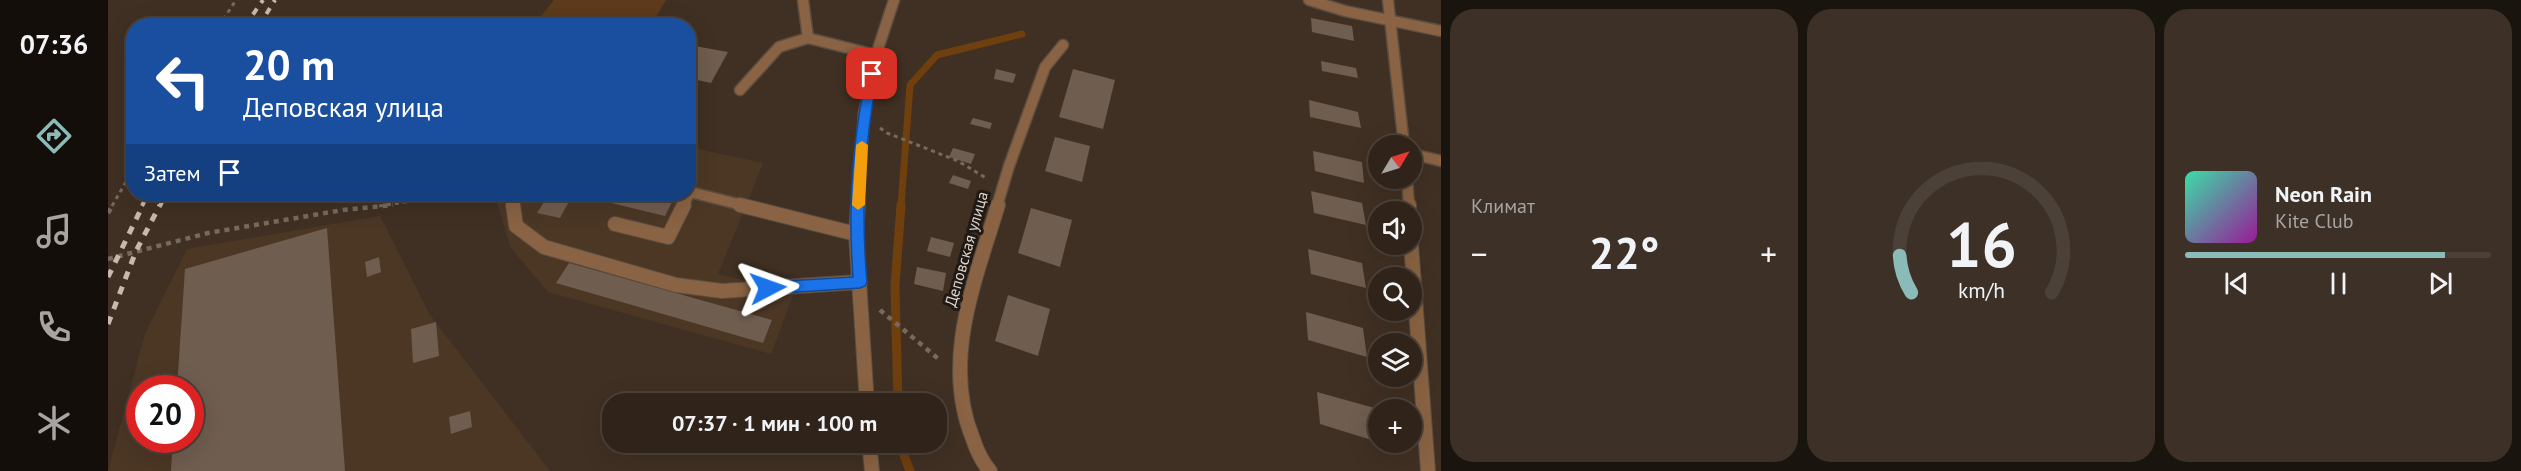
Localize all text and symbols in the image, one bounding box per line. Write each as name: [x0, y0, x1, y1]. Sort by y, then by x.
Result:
text: 07:36: [20, 27, 88, 61]
text: 20 m: [243, 37, 335, 92]
icon: left: [144, 42, 222, 120]
pin: [846, 48, 897, 99]
icon: arrive: [855, 57, 888, 90]
text: Деповская улица: [243, 90, 444, 124]
icon: directions: [33, 115, 75, 157]
north arrow: [1368, 135, 1422, 189]
map controls: [1368, 135, 1422, 453]
icon: arrive: [213, 156, 246, 189]
text: Затем: [144, 159, 201, 187]
text: Neon Rain: [2275, 180, 2372, 208]
street label: Деповская улица: [940, 189, 992, 309]
text: Климат: [1471, 193, 1535, 219]
button: sound: [1368, 201, 1422, 255]
text: 16: [1946, 203, 2016, 284]
text: Kite Club: [2275, 208, 2353, 234]
icon: music: [33, 210, 75, 252]
text: 22°: [1589, 223, 1659, 281]
text: −: [1471, 232, 1488, 275]
text: +: [1760, 232, 1777, 275]
position arrow: [736, 256, 800, 320]
button: search: [1368, 267, 1422, 321]
icon: previous: [2220, 267, 2253, 300]
icon: pause: [2322, 267, 2355, 300]
icon: next: [2424, 267, 2457, 300]
text: km/h: [1957, 276, 2004, 304]
icon: phone: [33, 306, 75, 348]
button: layers: [1368, 333, 1422, 387]
speed limit sign: 20: [126, 375, 204, 453]
button: +: [1368, 399, 1422, 453]
icon: climate: [33, 402, 75, 444]
text: 07:37 · 1 мин · 100 m: [672, 409, 877, 437]

